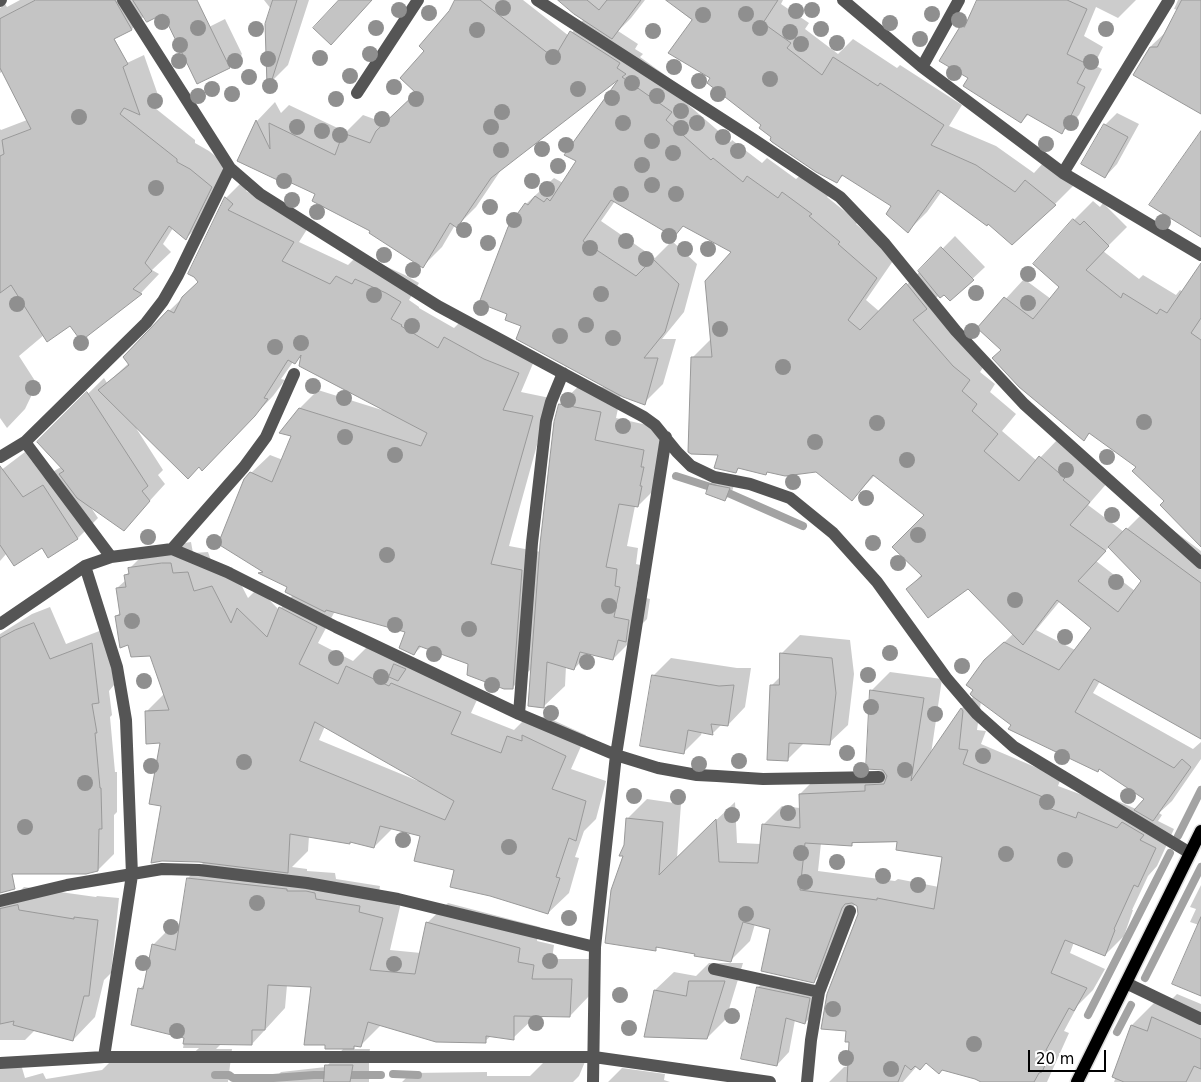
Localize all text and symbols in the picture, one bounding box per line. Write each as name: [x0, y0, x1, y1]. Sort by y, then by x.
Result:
scale bar: [1031, 1040, 1108, 1072]
text: 20 m: [1036, 1050, 1074, 1068]

